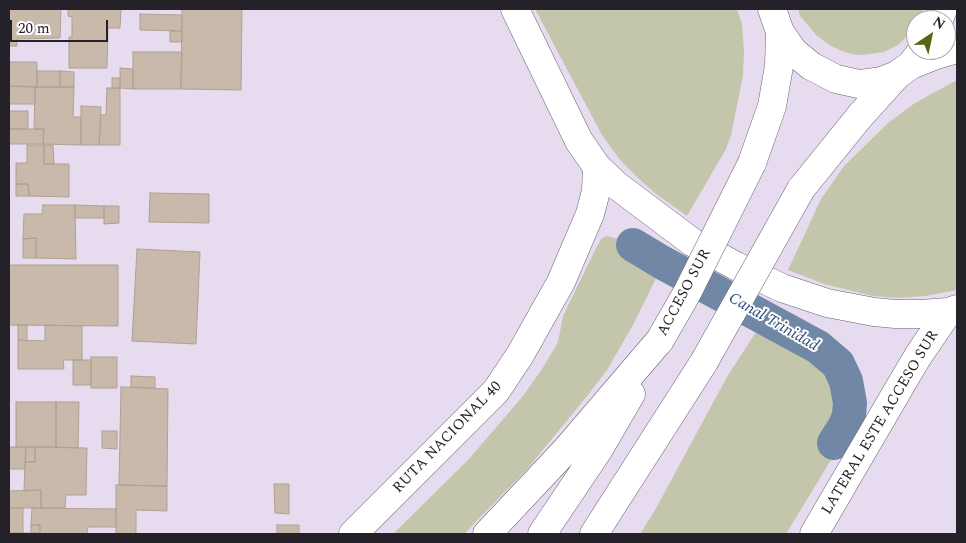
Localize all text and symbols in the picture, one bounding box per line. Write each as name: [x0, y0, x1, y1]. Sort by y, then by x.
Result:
scale bar: [12, 10, 110, 42]
north arrow: [906, 10, 956, 60]
text: N: [928, 11, 950, 35]
text: 20 m: [18, 17, 50, 40]
street label: ACCESO SUR: [654, 246, 716, 340]
water label: Canal Trinidad: [725, 289, 821, 357]
street label: LATERAL ESTE ACCESO SUR: [819, 328, 943, 518]
street label: RUTA NACIONAL 40: [390, 378, 506, 498]

